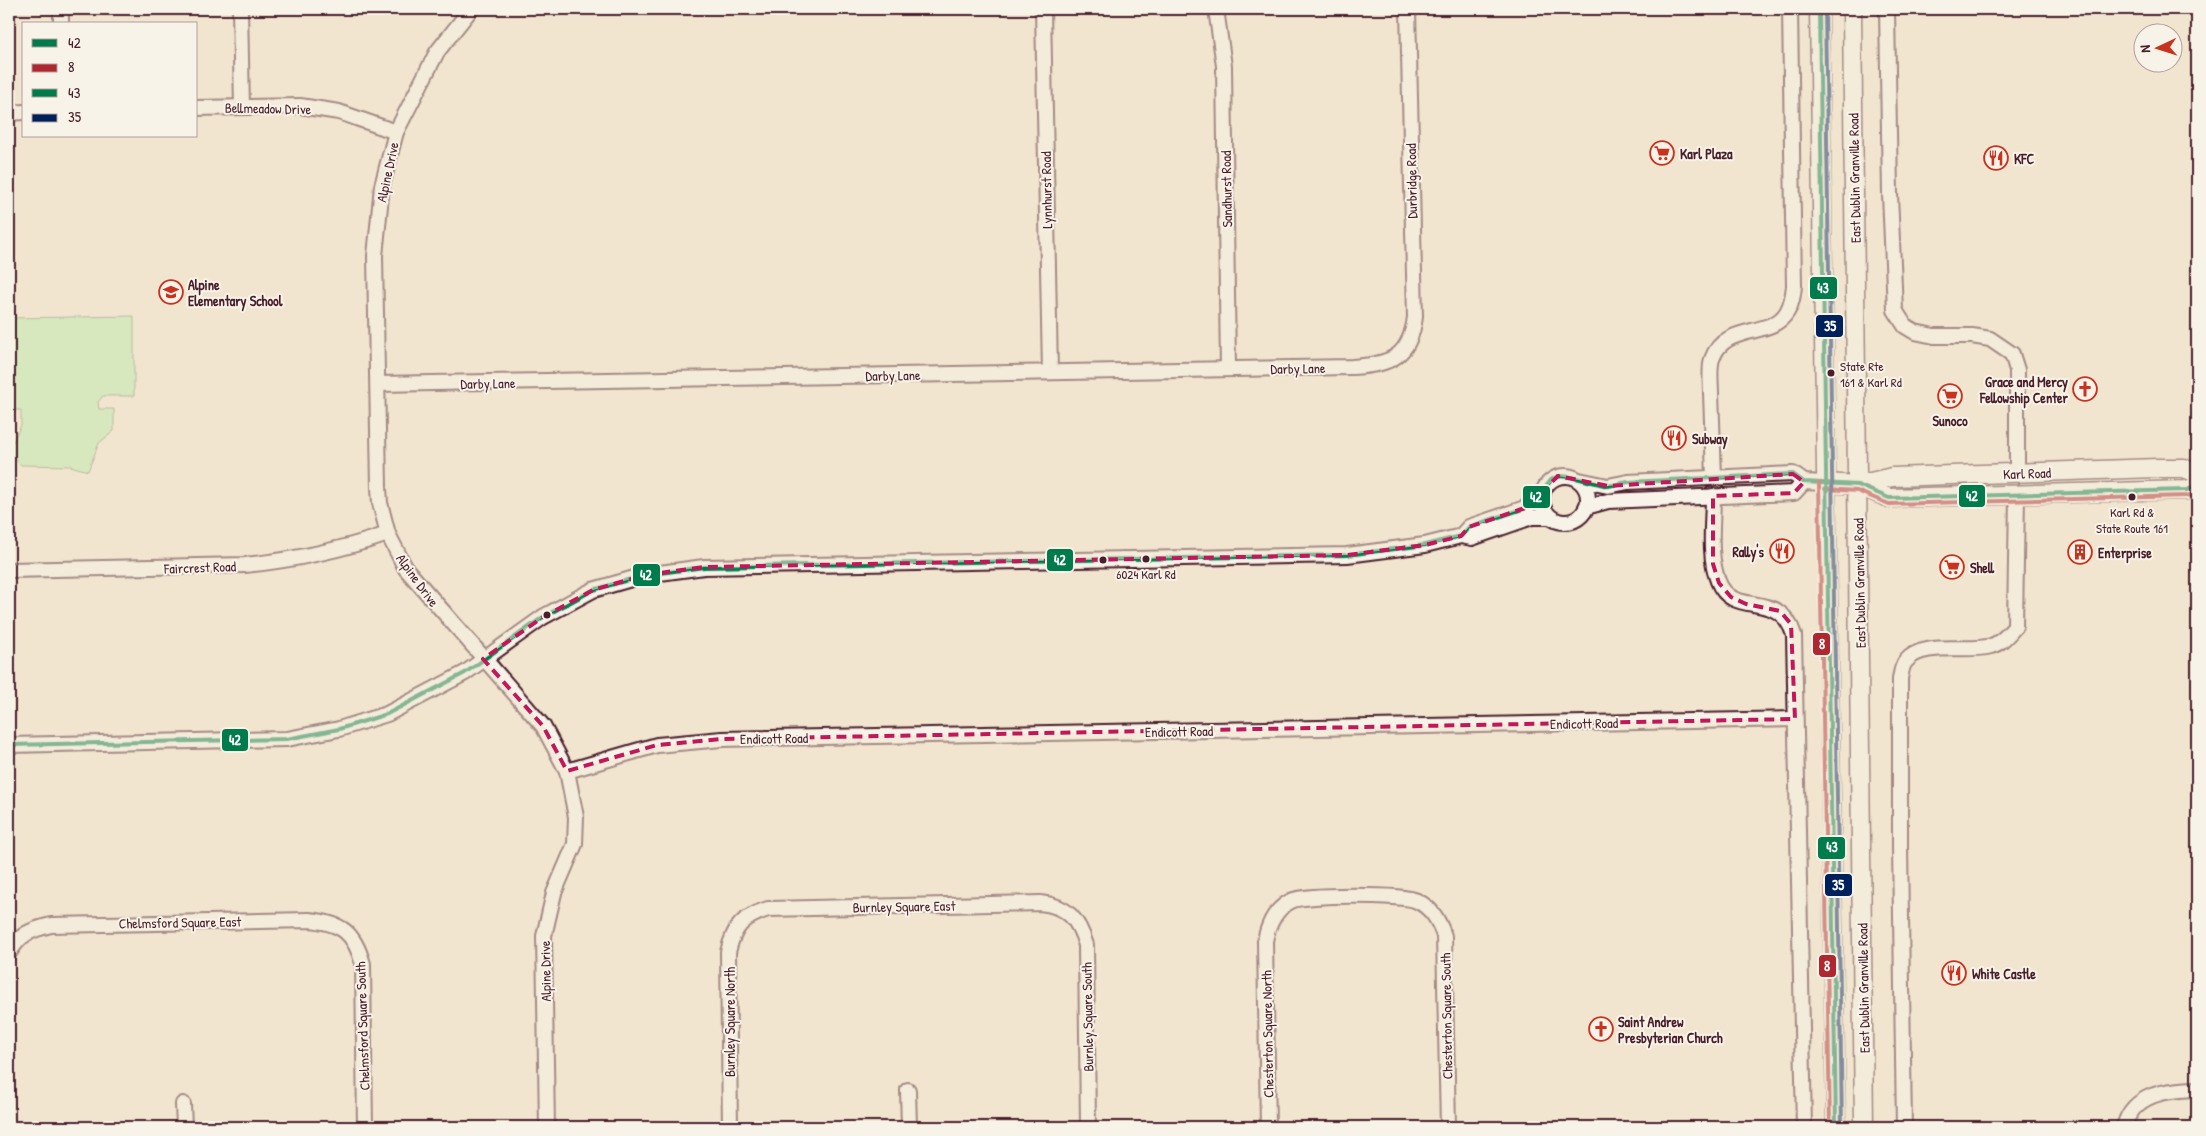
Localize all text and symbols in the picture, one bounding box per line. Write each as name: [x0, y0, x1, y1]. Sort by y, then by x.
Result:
legend: [22, 22, 198, 138]
north arrow: [2134, 22, 2184, 72]
text: 42: [68, 32, 81, 53]
text: N: [2135, 44, 2154, 53]
text: 8: [68, 56, 75, 77]
text: 43: [68, 82, 81, 103]
street label: Bellmeadow Drive: [225, 98, 312, 118]
text: 35: [68, 106, 82, 127]
street label: East Dublin Granville Road: [1843, 112, 1865, 243]
street label: Alpine Drive: [371, 140, 404, 204]
supermarket icon: Karl Plaza: [1649, 140, 1675, 166]
street label: Durbridge Road: [1401, 143, 1422, 219]
place label: Karl Plaza: [1680, 144, 1733, 163]
restaurant icon: KFC: [1983, 145, 2009, 171]
place label: KFC: [2014, 149, 2035, 168]
street label: Sandhurst Road: [1216, 150, 1236, 228]
street label: Lynnhurst Road: [1036, 151, 1057, 229]
place label: Alpine Elementary School: [188, 275, 283, 312]
line badge: 43: [1809, 276, 1838, 300]
text: 43: [1817, 278, 1829, 297]
school or university icon: Alpine Elementary School: [158, 279, 184, 305]
line badge: 35: [1815, 314, 1844, 338]
text: 35: [1824, 316, 1836, 335]
place label: State Rte 161 & Karl Rd: [1840, 357, 1902, 391]
street label: Darby Lane: [1270, 358, 1326, 379]
street label: Darby Lane: [865, 365, 921, 386]
marker: State Rte 161 & Karl Rd: [1826, 368, 1836, 378]
place label: Grace and Mercy Fellowship Center: [1979, 372, 2069, 409]
street label: Darby Lane: [460, 373, 516, 394]
church icon: Grace and Mercy Fellowship Center: [2072, 376, 2098, 402]
supermarket icon: Sunoco: [1937, 383, 1963, 409]
place label: Sunoco: [1932, 411, 1968, 430]
restaurant icon: Subway: [1661, 425, 1687, 451]
place label: Subway: [1692, 429, 1728, 450]
street label: Karl Road: [2003, 463, 2052, 483]
line badge: 42: [1958, 484, 1986, 508]
line badge: 42: [1522, 485, 1551, 509]
text: 42: [1966, 486, 1978, 505]
text: 42: [1530, 487, 1542, 506]
marker: Karl Rd & State Route 161: [2127, 492, 2137, 502]
place label: Karl Rd & State Route 161: [2096, 503, 2168, 537]
street label: East Dublin Granville Road: [1848, 517, 1870, 648]
restaurant icon: Rally's: [1769, 538, 1795, 564]
building icon: Enterprise: [2067, 539, 2093, 565]
place label: Rally's: [1733, 542, 1765, 563]
place label: Enterprise: [2098, 543, 2152, 564]
line badge: 42: [1046, 548, 1074, 572]
street label: Alpine Drive: [392, 550, 444, 611]
text: 42: [1054, 550, 1066, 569]
marker: 6024 Karl Rd: [1141, 554, 1151, 564]
supermarket icon: Shell: [1939, 554, 1965, 580]
unlabelled marker: [1098, 555, 1108, 565]
street label: Faircrest Road: [163, 556, 237, 578]
place label: Shell: [1970, 558, 1995, 577]
line badge: 42: [632, 563, 661, 587]
text: 42: [640, 565, 652, 584]
place label: 6024 Karl Rd: [1116, 565, 1176, 583]
unlabelled marker: [542, 610, 552, 620]
line badge: 8: [1812, 632, 1831, 656]
text: 8: [1819, 634, 1825, 653]
street label: Endicott Road: [1550, 713, 1619, 733]
street label: Endicott Road: [1145, 721, 1214, 741]
line badge: 42: [221, 728, 249, 752]
street label: Endicott Road: [740, 728, 809, 748]
text: 42: [229, 730, 241, 749]
line badge: 43: [1817, 836, 1846, 860]
text: 43: [1826, 837, 1838, 856]
line badge: 35: [1824, 873, 1853, 897]
text: 35: [1832, 875, 1844, 894]
street label: Burnley Square East: [852, 896, 956, 917]
street label: Chelmsford Square East: [119, 911, 242, 934]
street label: East Dublin Granville Road: [1852, 922, 1874, 1053]
street label: Alpine Drive: [535, 940, 556, 1002]
street label: Chesterton Square South: [1435, 952, 1458, 1080]
line badge: 8: [1818, 954, 1837, 978]
text: 8: [1824, 956, 1830, 975]
restaurant icon: White Castle: [1941, 960, 1967, 986]
street label: Chelmsford Square South: [350, 961, 375, 1091]
street label: Burnley Square South: [1077, 962, 1098, 1072]
place label: White Castle: [1972, 964, 2036, 983]
street label: Burnley Square North: [720, 967, 740, 1077]
street label: Chesterton Square North: [1256, 970, 1279, 1098]
place label: Saint Andrew Presbyterian Church: [1618, 1012, 1723, 1049]
church icon: Saint Andrew Presbyterian Church: [1588, 1016, 1614, 1042]

